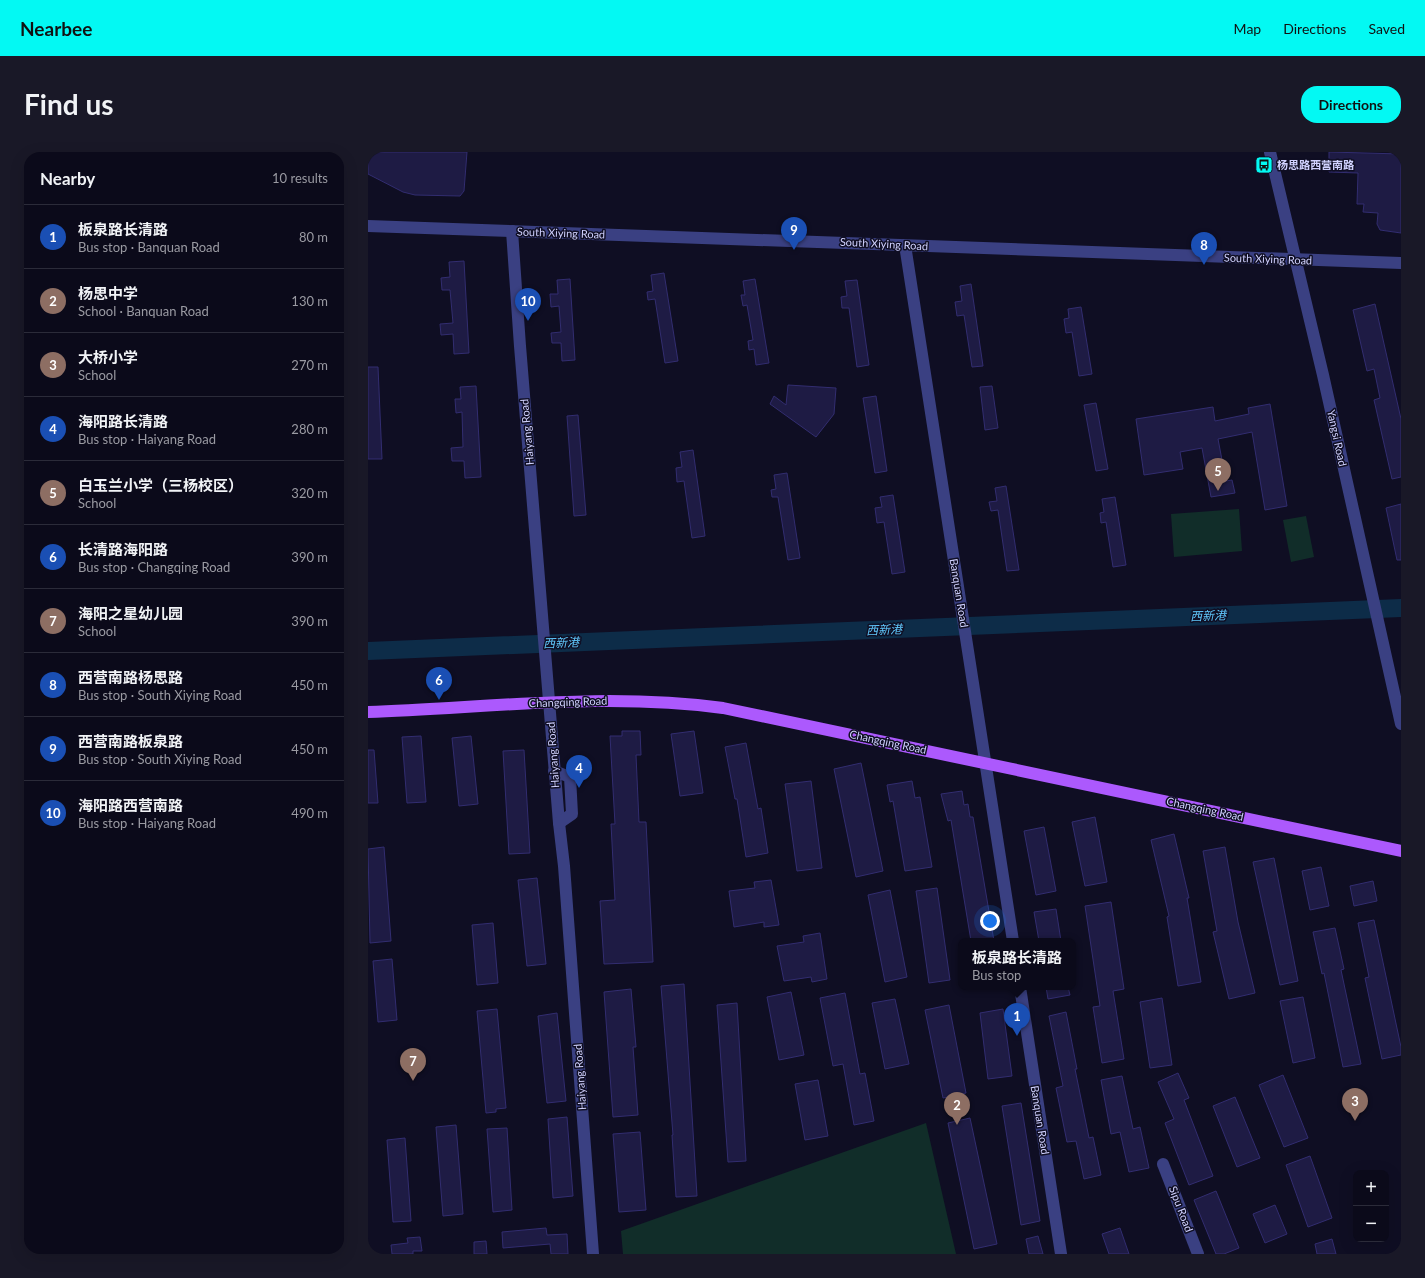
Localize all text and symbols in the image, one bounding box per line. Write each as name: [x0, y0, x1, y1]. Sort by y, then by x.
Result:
text: Nearbee: [20, 17, 92, 40]
text: Map: [1234, 20, 1261, 37]
text: Directions: [1283, 20, 1346, 37]
text: Saved: [1368, 20, 1405, 37]
button: Directions: [1301, 86, 1401, 123]
text: Find us: [24, 87, 114, 121]
bus stop icon: 杨思路西营南路: [1254, 155, 1274, 175]
place label: 杨思路西营南路: [1277, 158, 1355, 171]
text: Nearby: [40, 168, 95, 189]
text: 10 results: [272, 170, 328, 186]
pin: 9: [781, 217, 807, 250]
text: 板泉路长清路: [78, 220, 168, 238]
street label: South Xiying Road: [517, 224, 605, 241]
text: 1: [49, 229, 57, 245]
text: 80 m: [299, 229, 328, 245]
pin: 8: [1191, 232, 1217, 265]
street label: South Xiying Road: [840, 235, 928, 252]
text: Bus stop · Banquan Road: [78, 239, 220, 255]
street label: South Xiying Road: [1224, 250, 1312, 267]
text: 杨思中学: [78, 284, 138, 302]
pin: 10: [515, 288, 541, 321]
text: 2: [49, 293, 57, 309]
text: 130 m: [291, 293, 328, 309]
text: School · Banquan Road: [78, 303, 209, 319]
text: 大桥小学: [78, 348, 138, 366]
text: 3: [49, 357, 57, 373]
text: 270 m: [291, 357, 328, 373]
text: School: [78, 367, 116, 383]
street label: Haiyang Road: [517, 398, 536, 466]
street label: Yangsi Road: [1325, 408, 1350, 467]
text: 海阳路长清路: [78, 412, 168, 430]
text: 4: [49, 421, 57, 437]
text: 280 m: [291, 421, 328, 437]
text: Bus stop · Haiyang Road: [78, 431, 216, 447]
pin: 5: [1205, 458, 1231, 491]
text: 白玉兰小学（三杨校区）: [78, 476, 243, 494]
text: 5: [49, 485, 57, 501]
text: 320 m: [291, 485, 328, 501]
text: School: [78, 495, 116, 511]
text: 长清路海阳路: [78, 540, 168, 558]
text: 6: [49, 549, 57, 565]
text: 390 m: [291, 549, 328, 565]
street label: Banquan Road: [948, 557, 971, 628]
text: Bus stop · Changqing Road: [78, 559, 230, 575]
text: 海阳之星幼儿园: [78, 604, 183, 622]
water label: 西新港: [1190, 607, 1228, 624]
text: 7: [49, 613, 57, 629]
text: 390 m: [291, 613, 328, 629]
water label: 西新港: [866, 621, 904, 638]
text: School: [78, 623, 116, 639]
water label: 西新港: [543, 634, 581, 651]
pin: 6: [426, 667, 452, 700]
text: 西营南路杨思路: [78, 668, 183, 686]
text: 8: [49, 677, 57, 693]
text: 450 m: [291, 677, 328, 693]
text: Bus stop · South Xiying Road: [78, 687, 242, 703]
street label: Changqing Road: [528, 694, 607, 709]
street label: Haiyang Road: [544, 721, 561, 789]
street label: Changqing Road: [848, 727, 928, 756]
text: 西营南路板泉路: [78, 732, 183, 750]
text: 9: [49, 741, 57, 757]
text: 450 m: [291, 741, 328, 757]
text: Bus stop · South Xiying Road: [78, 751, 242, 767]
pin: 4: [566, 755, 592, 788]
street label: Changqing Road: [1165, 794, 1245, 823]
text: 海阳路西营南路: [78, 796, 183, 814]
text: 10: [45, 805, 61, 821]
text: 490 m: [291, 805, 328, 821]
text: Bus stop · Haiyang Road: [78, 815, 216, 831]
your location: [980, 911, 1000, 931]
popup: [958, 938, 1076, 990]
text: 板泉路长清路: [972, 948, 1062, 966]
text: Bus stop: [972, 967, 1021, 983]
pin: 1: [1004, 1003, 1030, 1036]
street label: Haiyang Road: [571, 1043, 588, 1111]
pin: 7: [400, 1048, 426, 1081]
street label: Banquan Road: [1029, 1084, 1052, 1155]
pin: 3: [1342, 1088, 1368, 1121]
pin: 2: [944, 1092, 970, 1125]
map controls: [1353, 1170, 1389, 1242]
button: +: [1353, 1170, 1389, 1206]
street label: Sipu Road: [1167, 1184, 1196, 1234]
button: −: [1353, 1206, 1389, 1242]

